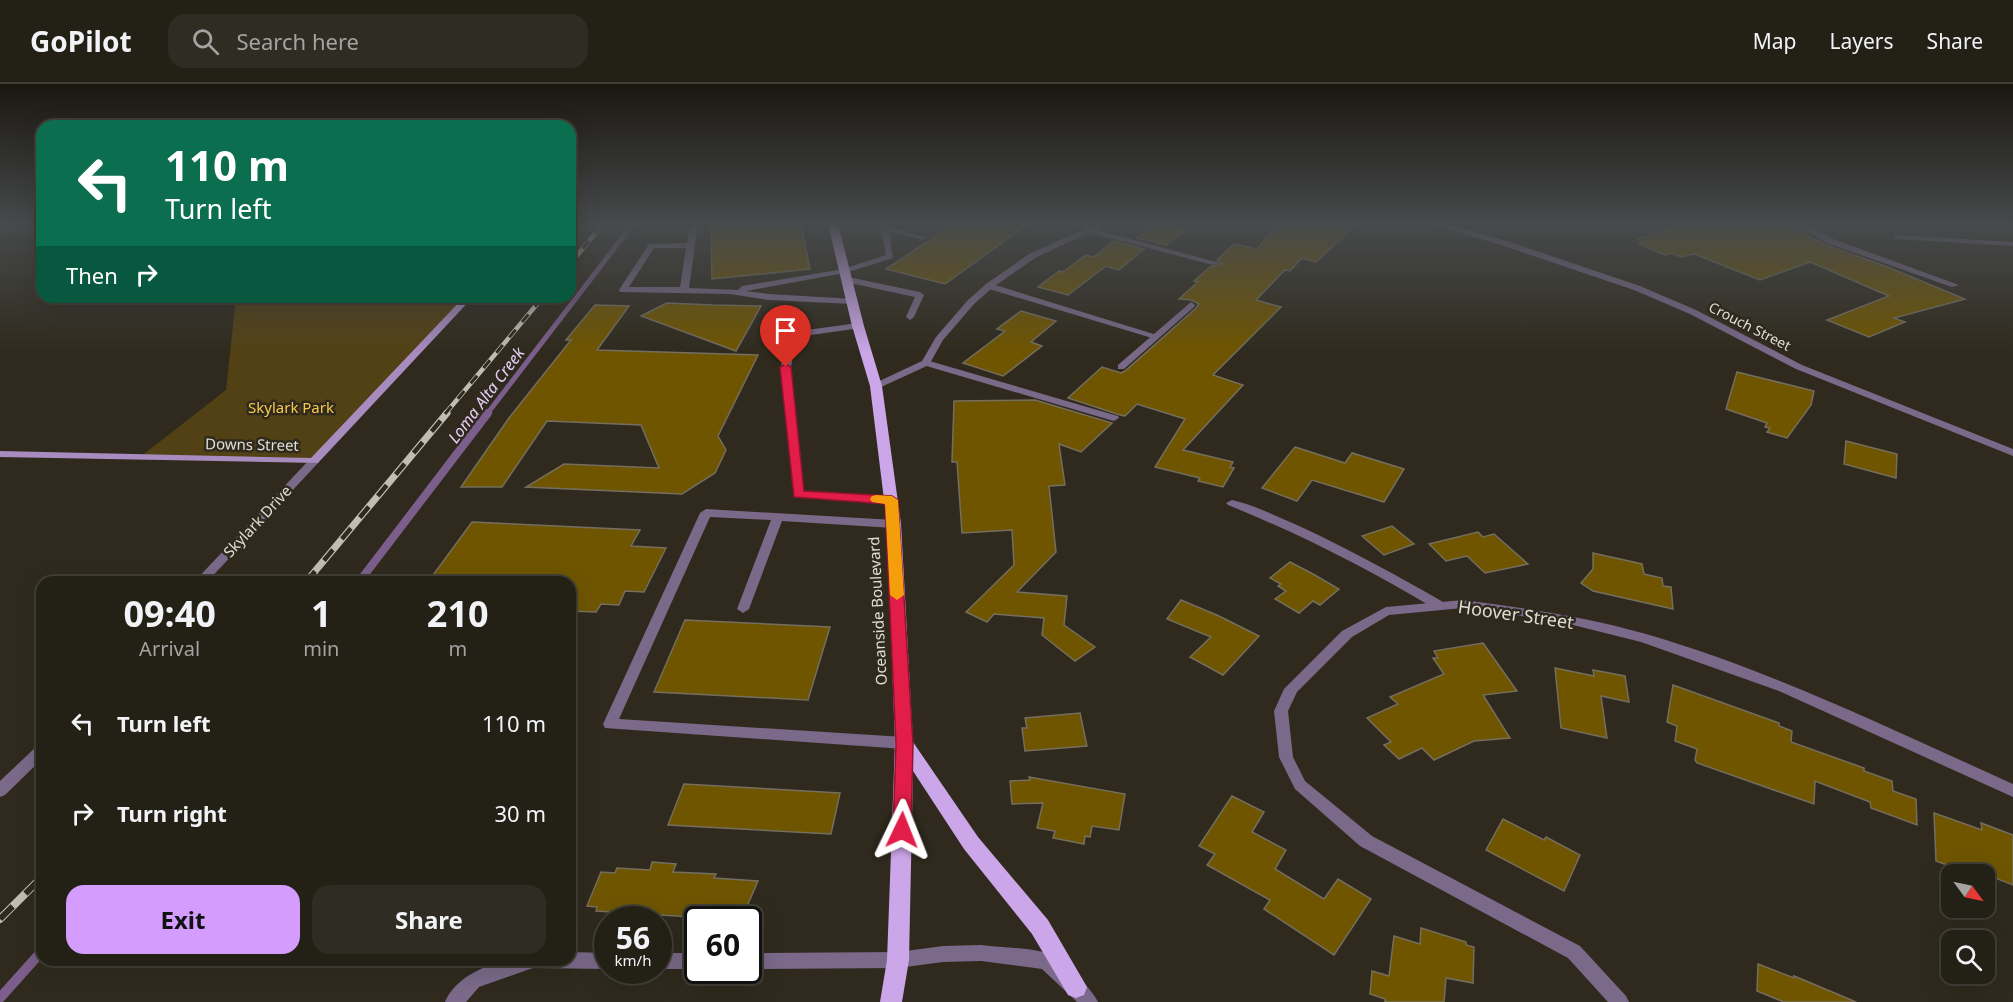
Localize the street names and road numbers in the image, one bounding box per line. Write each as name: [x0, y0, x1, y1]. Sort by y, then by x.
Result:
street label: Crouch Street: [1706, 297, 1794, 355]
street label: Downs Street: [205, 433, 300, 455]
street label: Skylark Drive: [219, 481, 295, 561]
street label: Oceanside Boulevard: [863, 536, 891, 686]
street label: Hoover Street: [1457, 594, 1576, 634]

